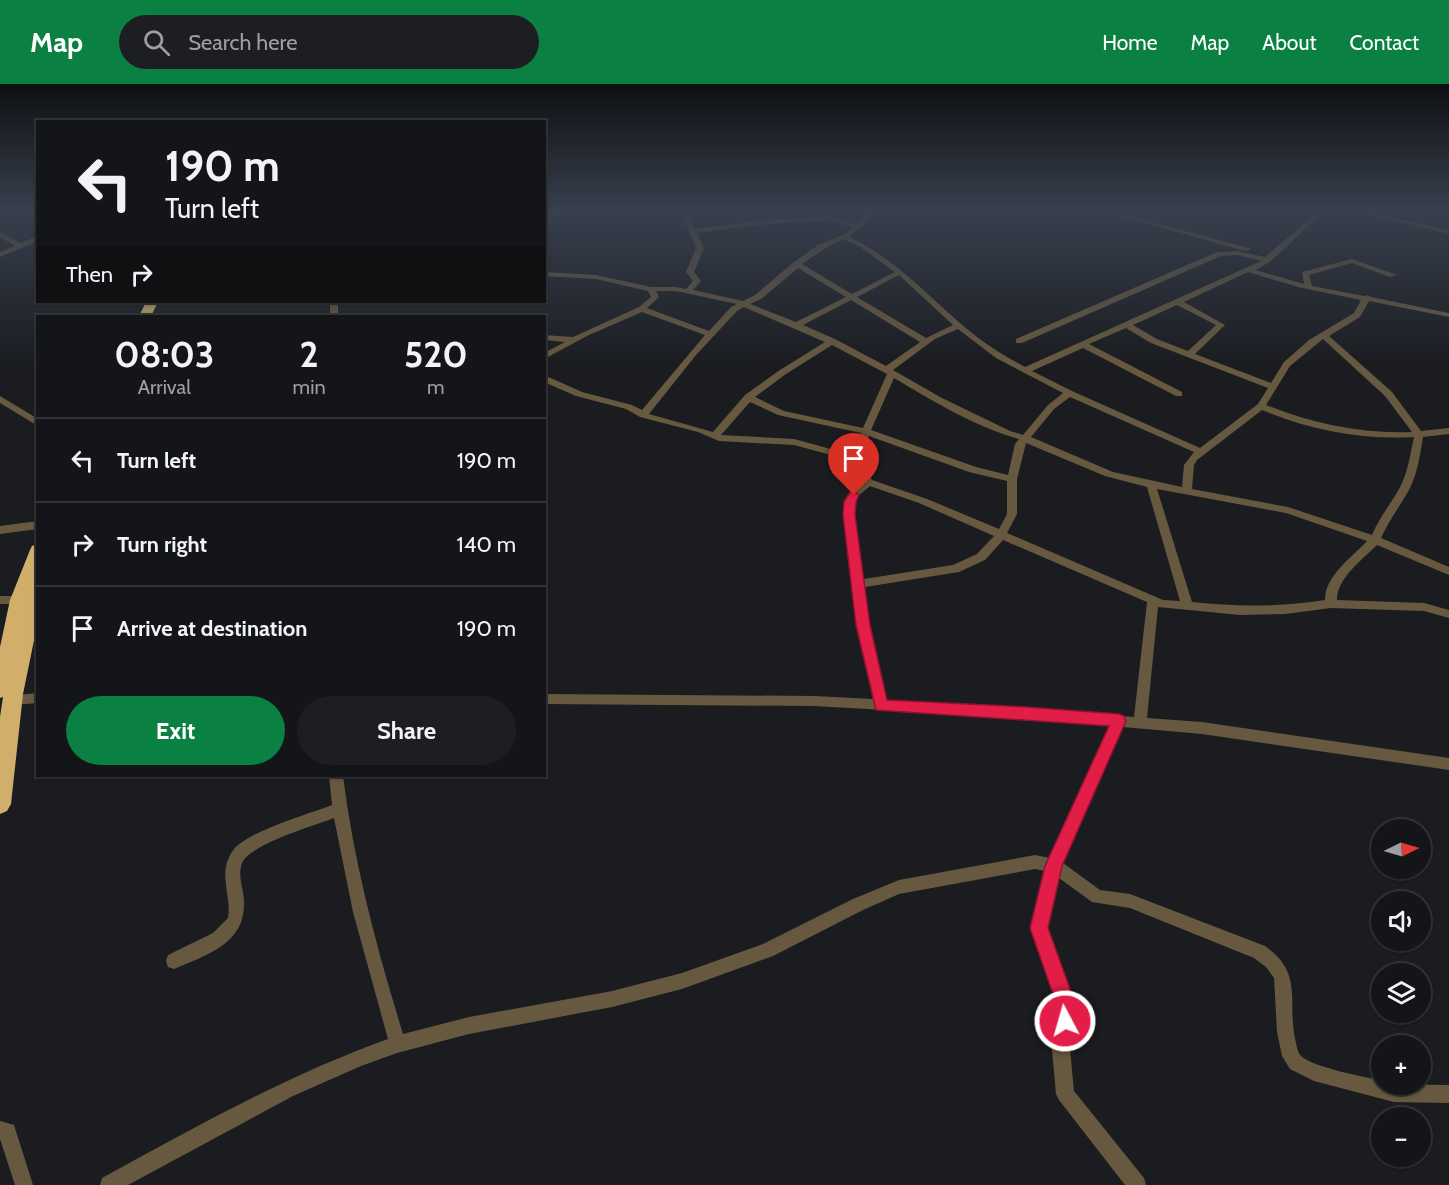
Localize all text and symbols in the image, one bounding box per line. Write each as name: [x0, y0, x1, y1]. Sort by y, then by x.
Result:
search box: [119, 15, 539, 69]
text: Map: [30, 25, 83, 59]
icon: search: [140, 26, 173, 59]
text: Search here: [188, 29, 297, 56]
text: Home: [1102, 30, 1158, 55]
text: Map: [1191, 30, 1229, 55]
text: About: [1262, 30, 1316, 55]
text: Contact: [1349, 30, 1419, 55]
text: 190 m: [165, 140, 280, 192]
icon: left: [66, 144, 144, 222]
text: Turn left: [165, 192, 259, 225]
icon: right: [125, 258, 158, 291]
text: Then: [66, 261, 113, 288]
text: 08:03: [114, 332, 214, 376]
text: 2: [300, 332, 319, 376]
text: 520: [404, 332, 468, 376]
text: Arrival: [138, 375, 191, 399]
text: min: [293, 375, 326, 399]
text: m: [427, 375, 445, 399]
pin: [828, 433, 879, 495]
icon: arrive: [837, 442, 870, 475]
icon: left: [66, 444, 99, 477]
text: Turn left: [117, 447, 196, 474]
text: 190 m: [457, 447, 516, 474]
icon: right: [66, 528, 99, 561]
text: Turn right: [117, 531, 207, 558]
text: 140 m: [457, 531, 516, 558]
icon: arrive: [66, 612, 99, 645]
text: Arrive at destination: [117, 615, 307, 642]
text: 190 m: [457, 615, 516, 642]
button: Exit: [66, 696, 285, 765]
button: Share: [297, 696, 516, 765]
north arrow: [1371, 819, 1431, 879]
map controls: [1371, 819, 1431, 1167]
button: sound: [1371, 891, 1431, 951]
button: layers: [1371, 963, 1431, 1023]
position arrow: [1033, 989, 1097, 1053]
button: +: [1371, 1035, 1431, 1095]
button: −: [1371, 1107, 1431, 1167]

